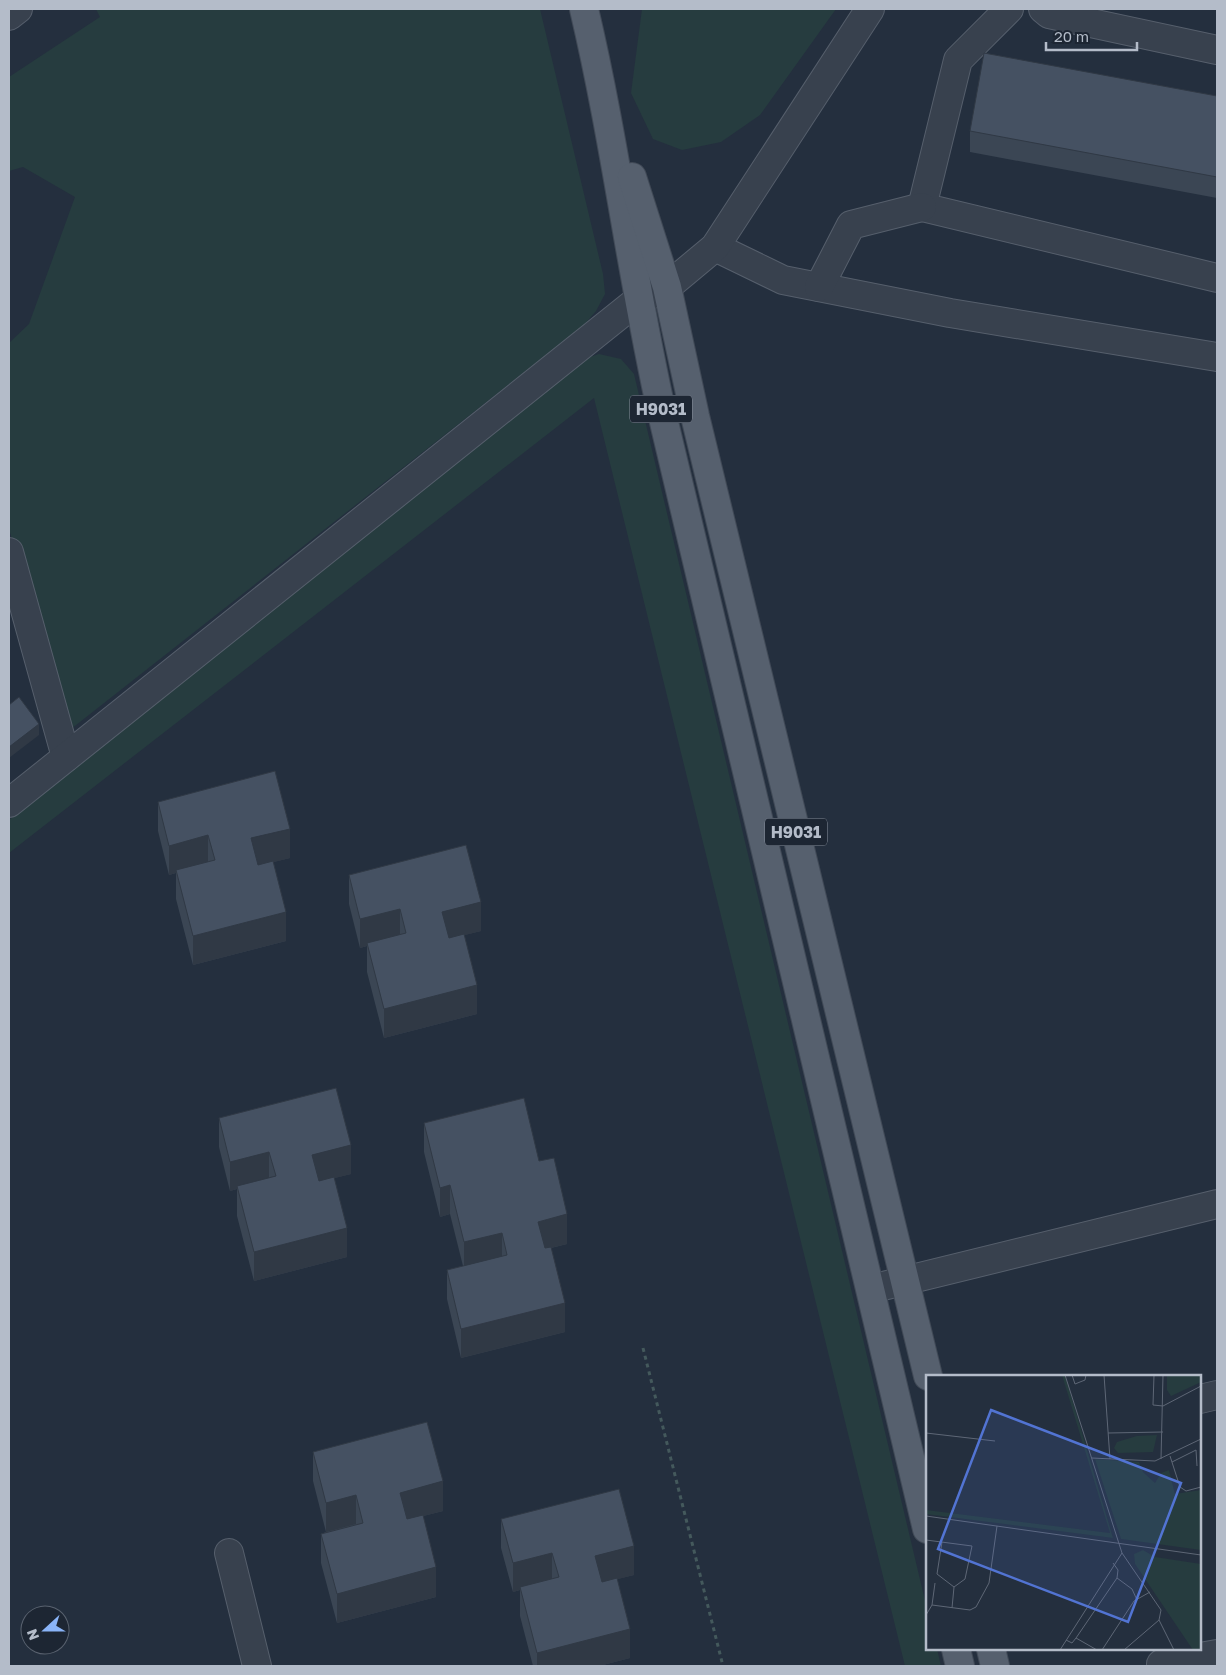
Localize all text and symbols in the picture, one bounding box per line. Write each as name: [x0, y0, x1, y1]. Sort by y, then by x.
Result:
scale bar: [1046, 20, 1137, 52]
text: 20 m: [1054, 27, 1089, 45]
road number: Н9031: [630, 396, 692, 422]
road number: Н9031: [765, 819, 827, 846]
inset map: [926, 1375, 1201, 1650]
north arrow: [20, 1605, 70, 1655]
text: N: [23, 1627, 42, 1643]

